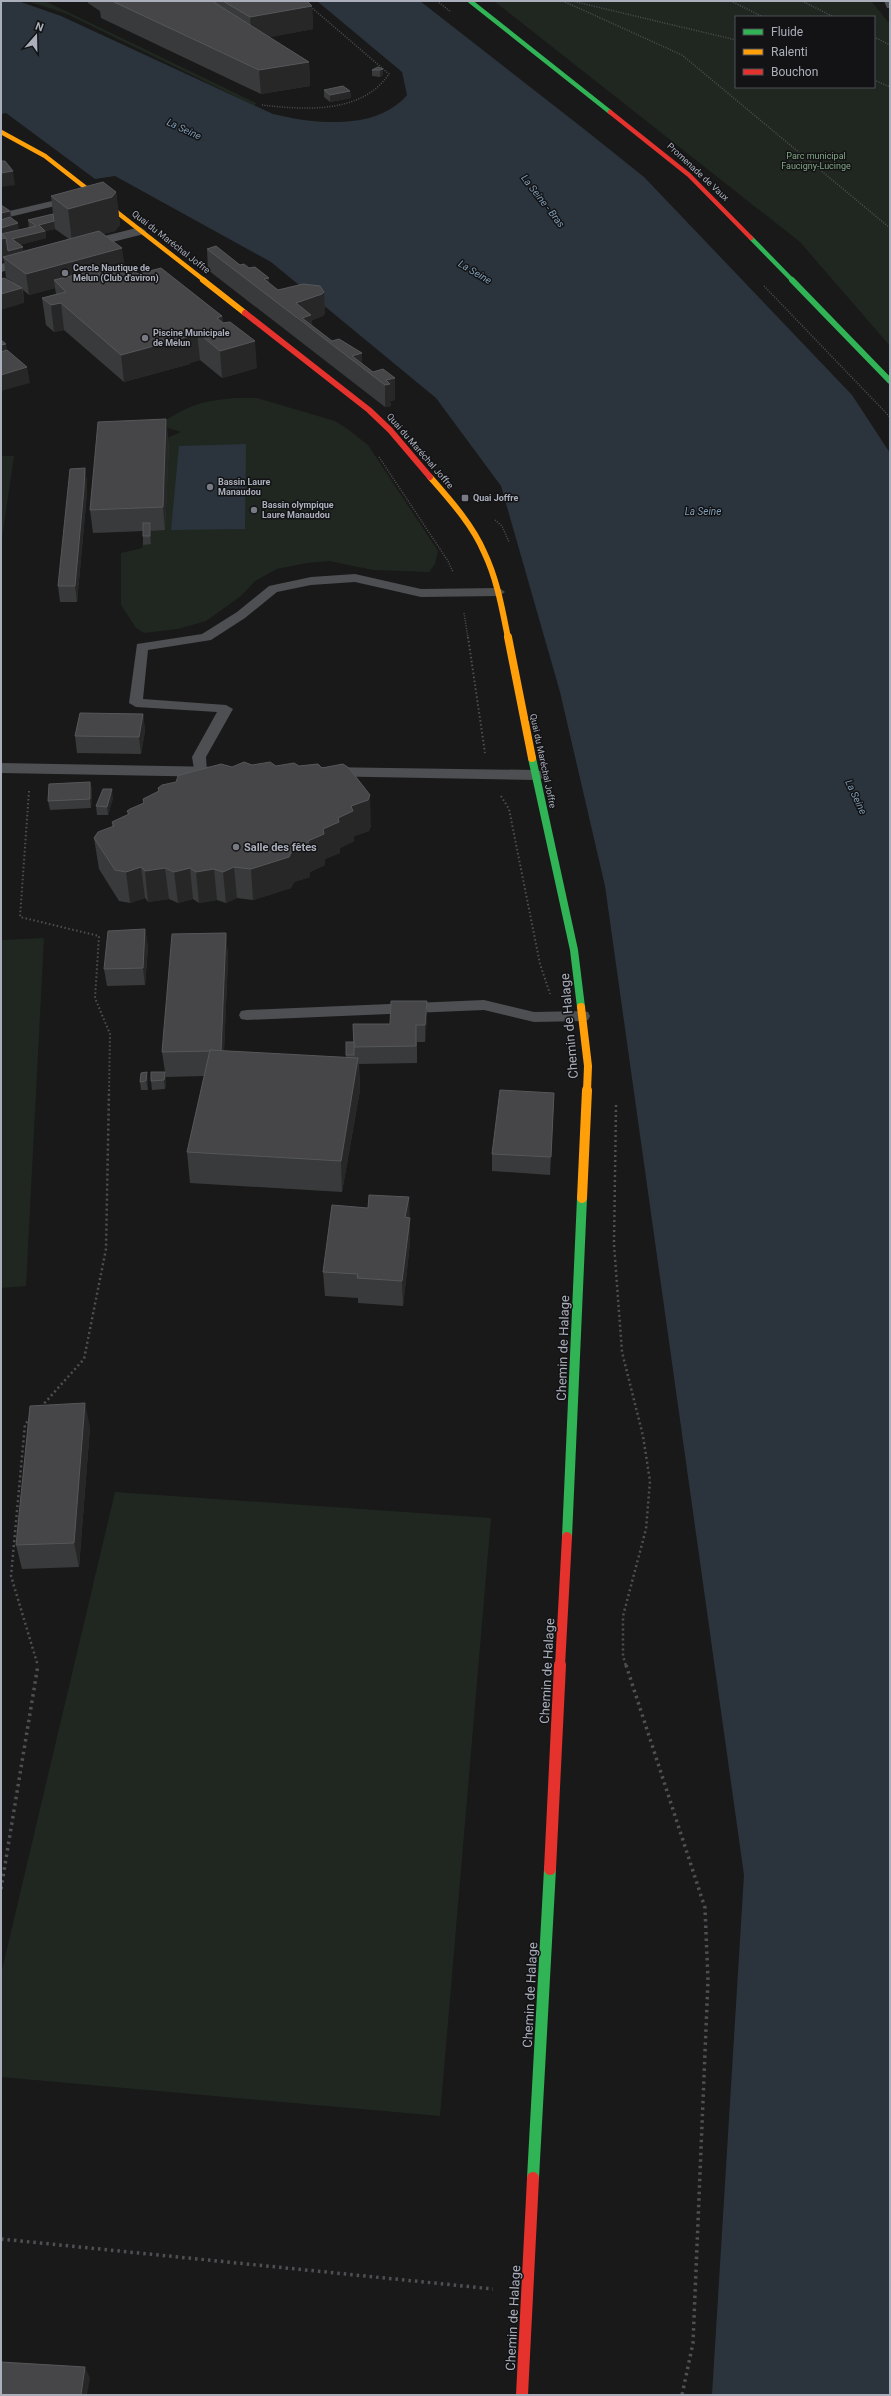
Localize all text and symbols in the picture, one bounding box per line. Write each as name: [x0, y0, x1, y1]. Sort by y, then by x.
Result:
north arrow: [16, 16, 56, 56]
legend: [735, 16, 875, 88]
text: N: [33, 20, 45, 35]
text: Fluide: [771, 25, 803, 39]
text: Ralenti: [771, 45, 808, 59]
text: Bouchon: [771, 65, 818, 79]
water label: La Seine: [165, 116, 203, 142]
street label: Promenade de Vaux: [665, 141, 731, 203]
park label: Parc municipal Faucigny-Lucinge: [781, 151, 851, 171]
water label: La Seine - Bras: [519, 173, 567, 229]
street label: Quai du Maréchal Joffre: [130, 208, 212, 276]
water label: La Seine: [456, 258, 494, 286]
place label: Cercle Nautique de Melun (Club d'aviron): [73, 263, 159, 284]
marker: Cercle Nautique de Melun (Club d'aviron): [60, 268, 70, 278]
place label: Piscine Municipale de Melun: [153, 328, 230, 348]
marker: Piscine Municipale de Melun: [140, 333, 150, 343]
street label: Quai du Maréchal Joffre: [385, 411, 456, 491]
place label: Bassin Laure Manaudou: [218, 477, 270, 497]
marker: Bassin Laure Manaudou: [205, 482, 215, 492]
marker: Quai Joffre: [460, 493, 470, 503]
place label: Quai Joffre: [473, 493, 518, 503]
place label: Bassin olympique Laure Manaudou: [262, 500, 334, 520]
marker: Bassin olympique Laure Manaudou: [249, 505, 259, 515]
water label: La Seine: [685, 506, 721, 517]
street label: Quai du Maréchal Joffre: [528, 713, 558, 809]
water label: La Seine: [843, 778, 869, 816]
place label: Salle des fêtes: [244, 841, 317, 854]
marker: Salle des fêtes: [231, 842, 241, 852]
street label: Chemin de Halage: [557, 973, 581, 1079]
street label: Chemin de Halage: [554, 1295, 572, 1401]
street label: Chemin de Halage: [537, 1618, 557, 1724]
street label: Chemin de Halage: [520, 1942, 540, 2048]
street label: Chemin de Halage: [503, 2265, 523, 2371]

